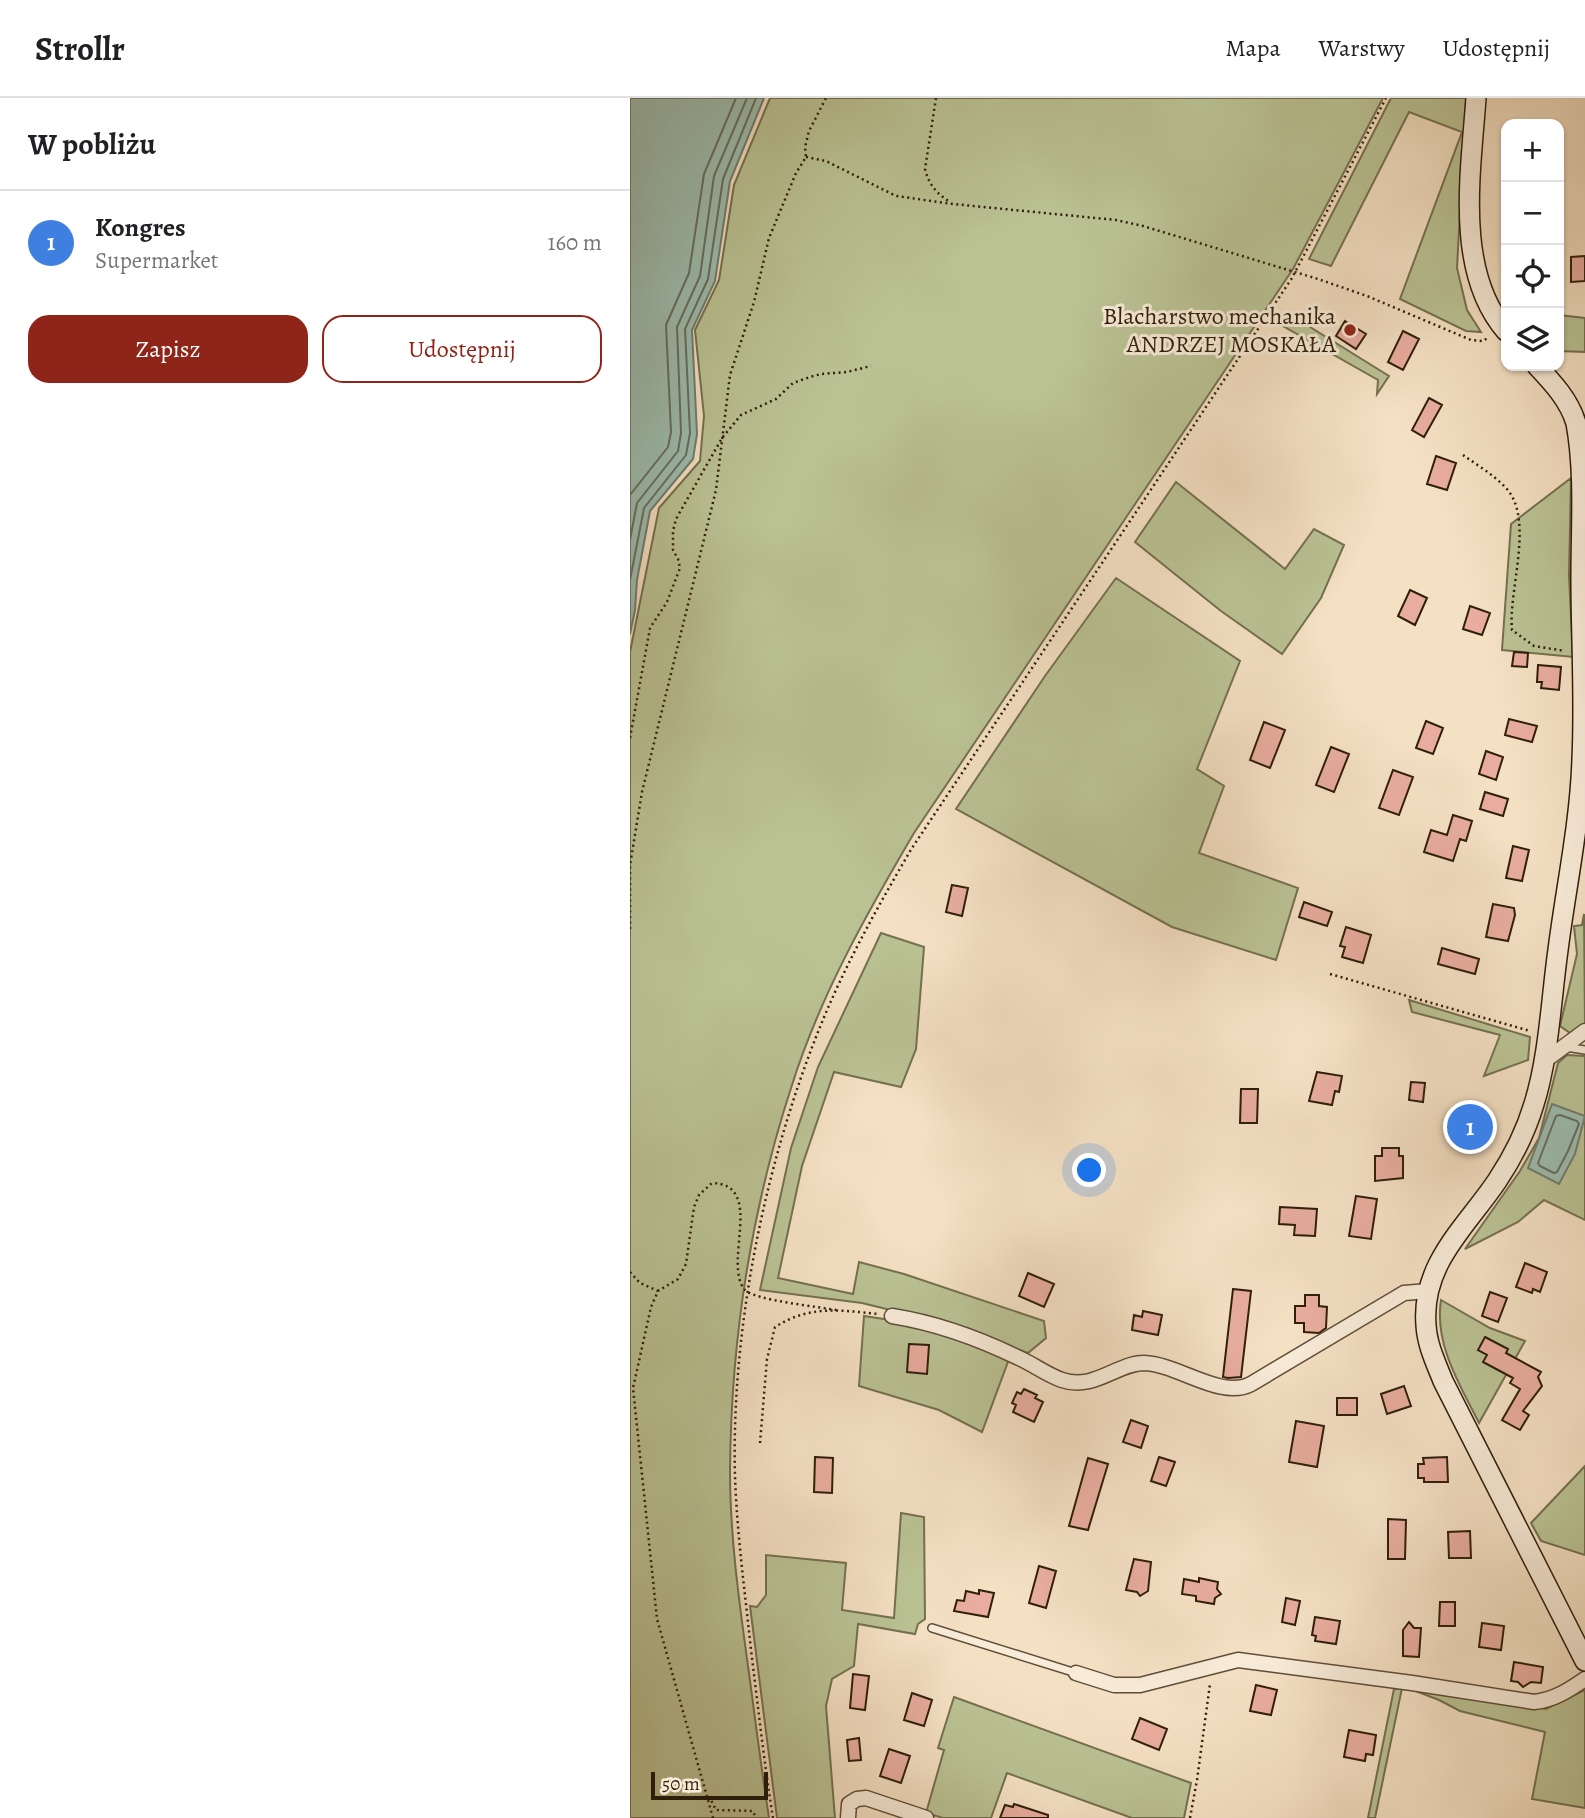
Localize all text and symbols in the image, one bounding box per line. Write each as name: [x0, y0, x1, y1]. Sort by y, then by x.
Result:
text: Strollr: [35, 26, 125, 71]
text: Mapa: [1225, 32, 1281, 64]
text: Warstwy: [1319, 32, 1405, 64]
text: Udostępnij: [1443, 32, 1550, 64]
map controls: [1501, 119, 1564, 371]
button: +: [1501, 119, 1564, 182]
text: W pobliżu: [28, 124, 156, 164]
button: −: [1501, 182, 1564, 245]
text: Kongres: [95, 210, 186, 245]
text: 1: [47, 227, 55, 258]
text: 160 m: [548, 227, 602, 258]
text: Supermarket: [95, 245, 218, 276]
button: locate: [1501, 245, 1564, 308]
place label: Blacharstwo mechanika ANDRZEJ MOSKAŁA: [1103, 300, 1337, 360]
button: layers: [1501, 308, 1564, 371]
button: Zapisz: [28, 315, 308, 383]
button: Udostępnij: [322, 315, 602, 383]
marker: Blacharstwo mechanika ANDRZEJ MOSKAŁA: [1342, 322, 1358, 338]
pin: 1: [1447, 1101, 1493, 1153]
your location: [1072, 1153, 1106, 1187]
scale bar: [651, 1769, 768, 1801]
text: 50 m: [662, 1771, 700, 1797]

